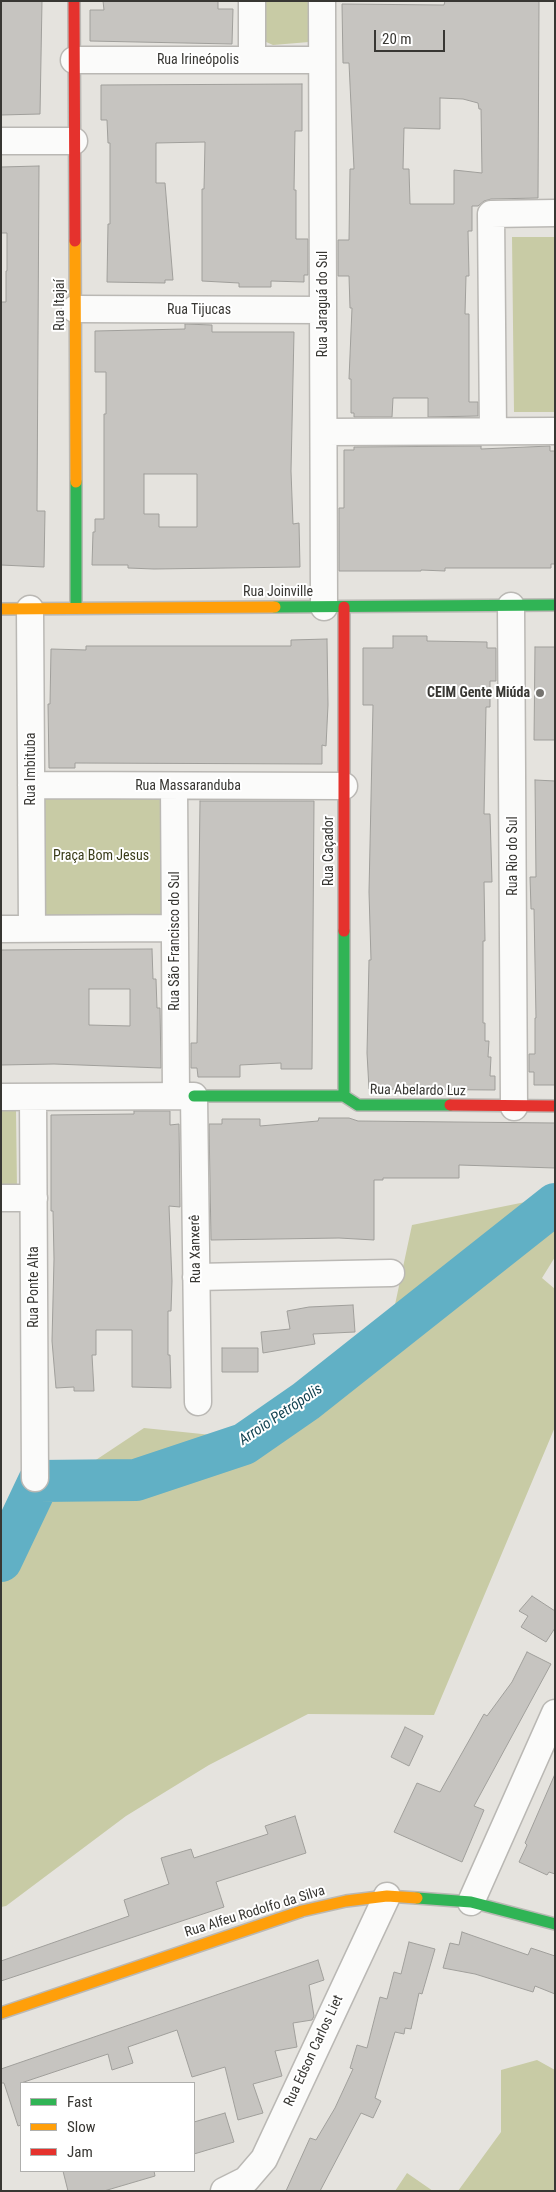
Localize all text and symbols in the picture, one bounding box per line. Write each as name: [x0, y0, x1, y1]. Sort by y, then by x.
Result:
scale bar: [376, 20, 447, 52]
text: 20 m: [382, 30, 412, 48]
street label: Rua Irineópolis: [157, 52, 239, 68]
street label: Rua Jaraguá do Sul: [315, 251, 331, 357]
street label: Rua Itajaí: [52, 279, 68, 331]
street label: Rua Tijucas: [167, 302, 231, 318]
street label: Rua Joinville: [243, 584, 313, 600]
place label: CEIM Gente Miúda: [427, 685, 530, 701]
marker: CEIM Gente Miúda: [534, 687, 546, 699]
street label: Rua Imbituba: [23, 733, 39, 805]
street label: Rua Massaranduba: [135, 778, 241, 794]
street label: Rua Caçador: [321, 816, 337, 886]
street label: Rua Rio do Sul: [505, 816, 521, 896]
park label: Praça Bom Jesus: [53, 848, 149, 864]
street label: Rua São Francisco do Sul: [167, 871, 183, 1011]
street label: Rua Abelardo Luz: [370, 1082, 466, 1100]
street label: Rua Xanxerê: [187, 1215, 205, 1283]
street label: Rua Ponte Alta: [26, 1246, 42, 1328]
water label: Arroio Petrópolis: [236, 1380, 326, 1450]
street label: Rua Alfeu Rodolfo da Silva: [183, 1883, 327, 1941]
street label: Rua Edson Carlos Liet: [281, 1993, 347, 2109]
legend: [20, 2082, 195, 2172]
text: Fast: [67, 2093, 92, 2111]
text: Slow: [67, 2118, 96, 2136]
text: Jam: [67, 2143, 93, 2161]

